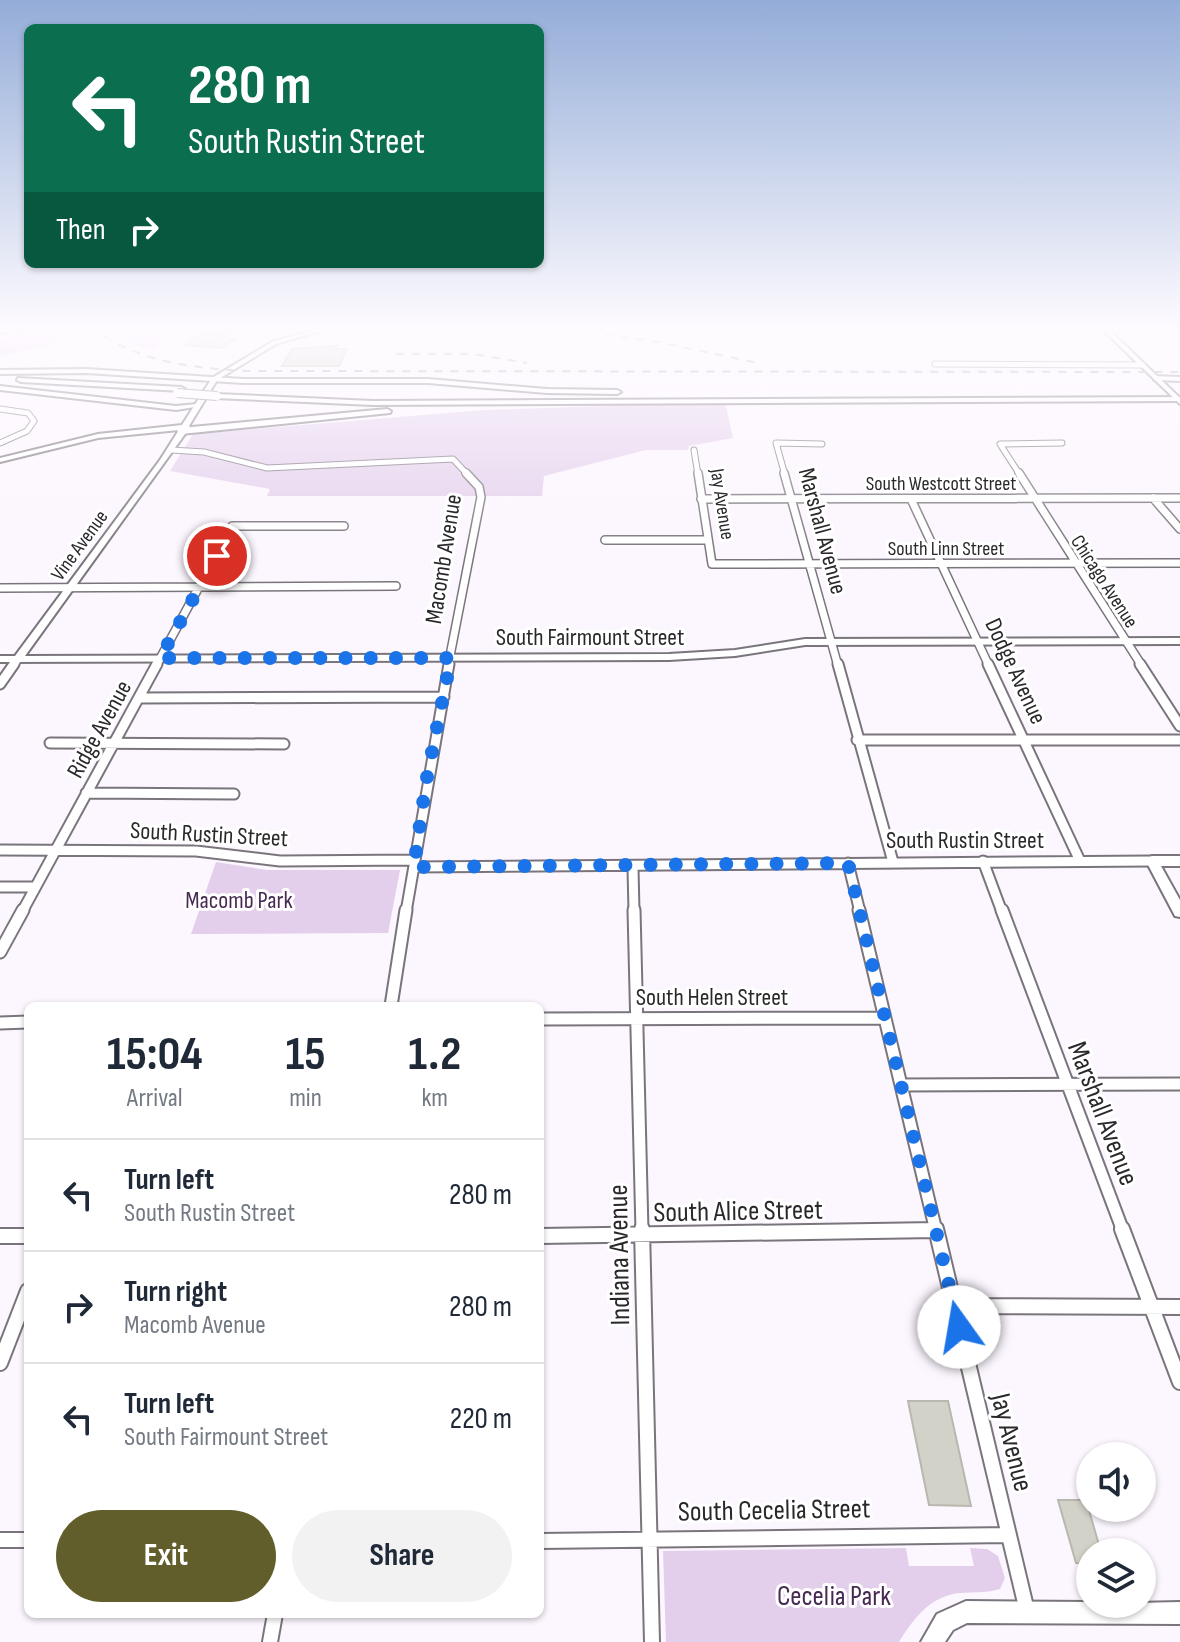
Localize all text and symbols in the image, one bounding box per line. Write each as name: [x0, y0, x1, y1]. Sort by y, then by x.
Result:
text: 280 m: [188, 53, 311, 120]
icon: left: [56, 56, 160, 160]
text: South Rustin Street: [188, 121, 425, 164]
icon: right: [122, 208, 166, 252]
text: Then: [56, 212, 106, 248]
street label: Marshall Avenue: [792, 465, 853, 597]
street label: Jay Avenue: [704, 466, 739, 541]
street label: South Westcott Street: [866, 472, 1016, 496]
street label: Macomb Avenue: [419, 492, 468, 626]
street label: Vine Avenue: [46, 506, 113, 586]
pin: [183, 522, 251, 590]
street label: Chicago Avenue: [1065, 531, 1143, 632]
icon: arrive: [195, 534, 239, 578]
street label: South Linn Street: [888, 537, 1004, 561]
street label: Dodge Avenue: [978, 614, 1053, 729]
street label: South Fairmount Street: [496, 623, 684, 652]
street label: Ridge Avenue: [61, 675, 138, 783]
street label: South Rustin Street: [129, 816, 289, 853]
street label: South Rustin Street: [886, 826, 1044, 855]
park label: Macomb Park: [185, 886, 293, 915]
street label: South Helen Street: [636, 983, 788, 1012]
text: 15:04: [107, 1026, 203, 1083]
text: 15: [285, 1026, 325, 1083]
text: 1.2: [408, 1026, 461, 1083]
street label: Marshall Avenue: [1060, 1037, 1145, 1190]
text: Arrival: [127, 1083, 183, 1114]
text: min: [289, 1083, 322, 1114]
text: km: [421, 1083, 448, 1114]
text: Turn left: [124, 1162, 214, 1198]
icon: left: [56, 1173, 100, 1217]
text: 280 m: [449, 1177, 512, 1213]
street label: Indiana Avenue: [602, 1184, 637, 1326]
street label: South Alice Street: [653, 1194, 823, 1229]
text: South Rustin Street: [124, 1198, 295, 1229]
text: Turn right: [124, 1274, 227, 1310]
icon: right: [56, 1285, 100, 1329]
position arrow: [917, 1285, 1001, 1369]
text: 280 m: [449, 1289, 512, 1325]
text: Macomb Avenue: [124, 1310, 266, 1341]
text: Turn left: [124, 1386, 214, 1422]
street label: Jay Avenue: [983, 1389, 1040, 1495]
icon: left: [56, 1397, 100, 1441]
text: 220 m: [450, 1401, 512, 1437]
text: South Fairmount Street: [124, 1422, 328, 1453]
map controls: [1076, 1442, 1156, 1618]
button: sound: [1076, 1442, 1156, 1522]
street label: South Cecelia Street: [677, 1492, 871, 1529]
button: Exit: [56, 1510, 276, 1602]
button: Share: [292, 1510, 512, 1602]
button: layers: [1076, 1538, 1156, 1618]
park label: Cecelia Park: [777, 1580, 891, 1613]

